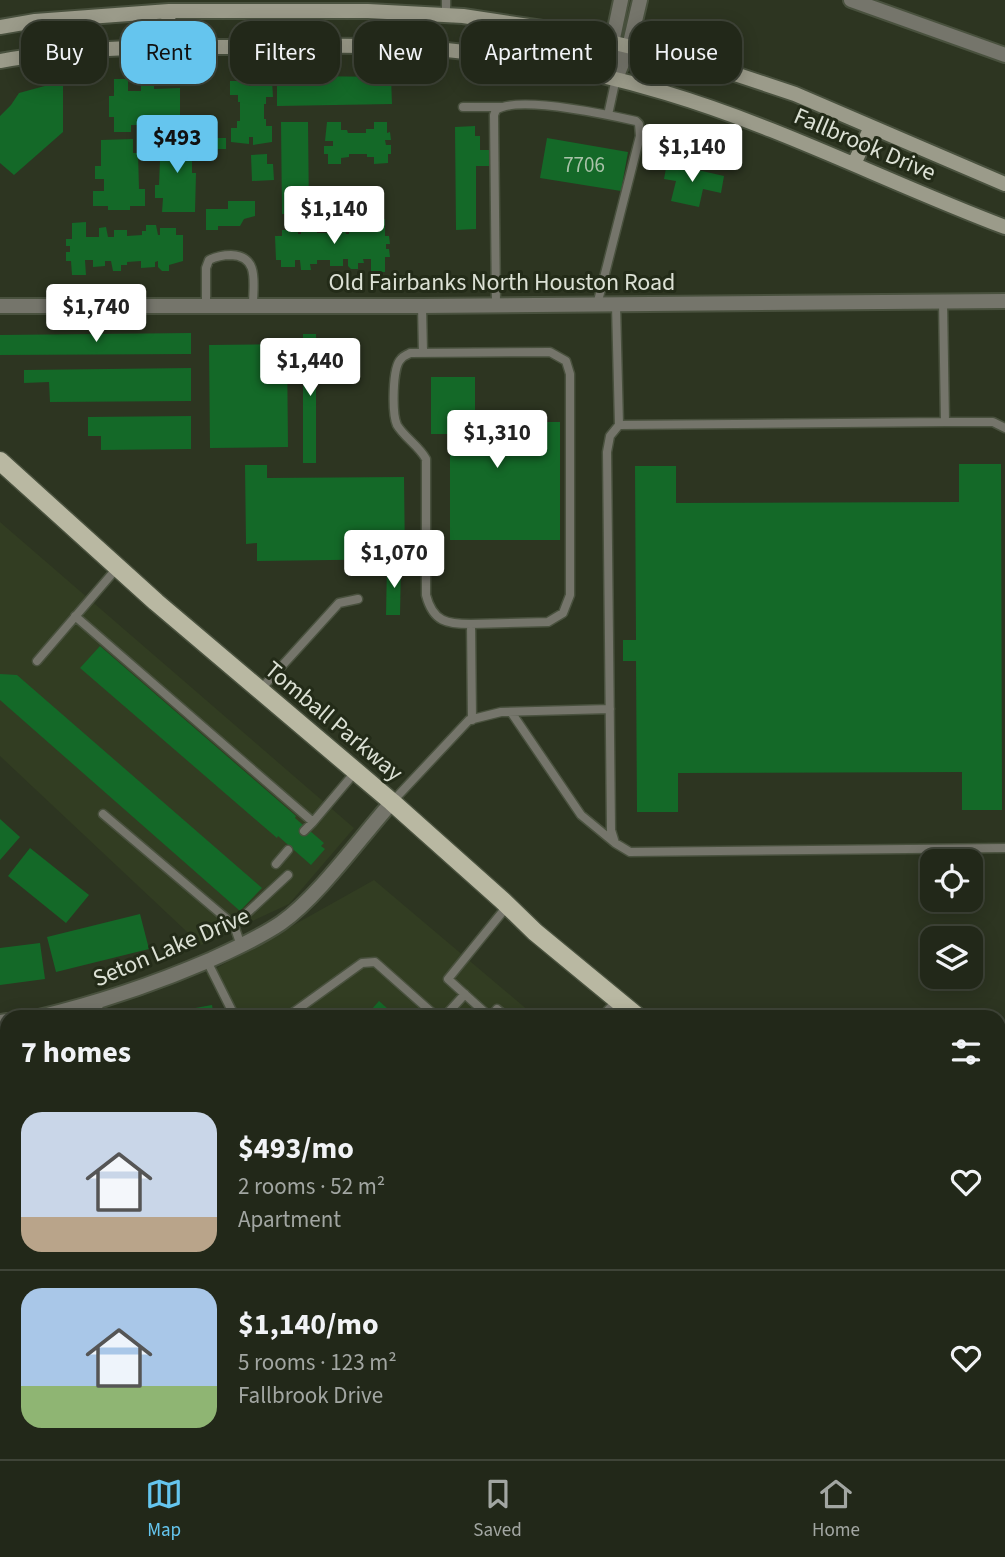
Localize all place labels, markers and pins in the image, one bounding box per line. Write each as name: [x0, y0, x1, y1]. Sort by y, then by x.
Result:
pin: $493: [136, 116, 218, 175]
pin: $1,140: [635, 124, 749, 184]
pin: $1,140: [277, 187, 391, 246]
pin: $1,740: [39, 284, 153, 344]
pin: $1,440: [253, 338, 367, 398]
pin: $1,310: [440, 410, 554, 470]
pin: $1,070: [337, 530, 451, 590]

